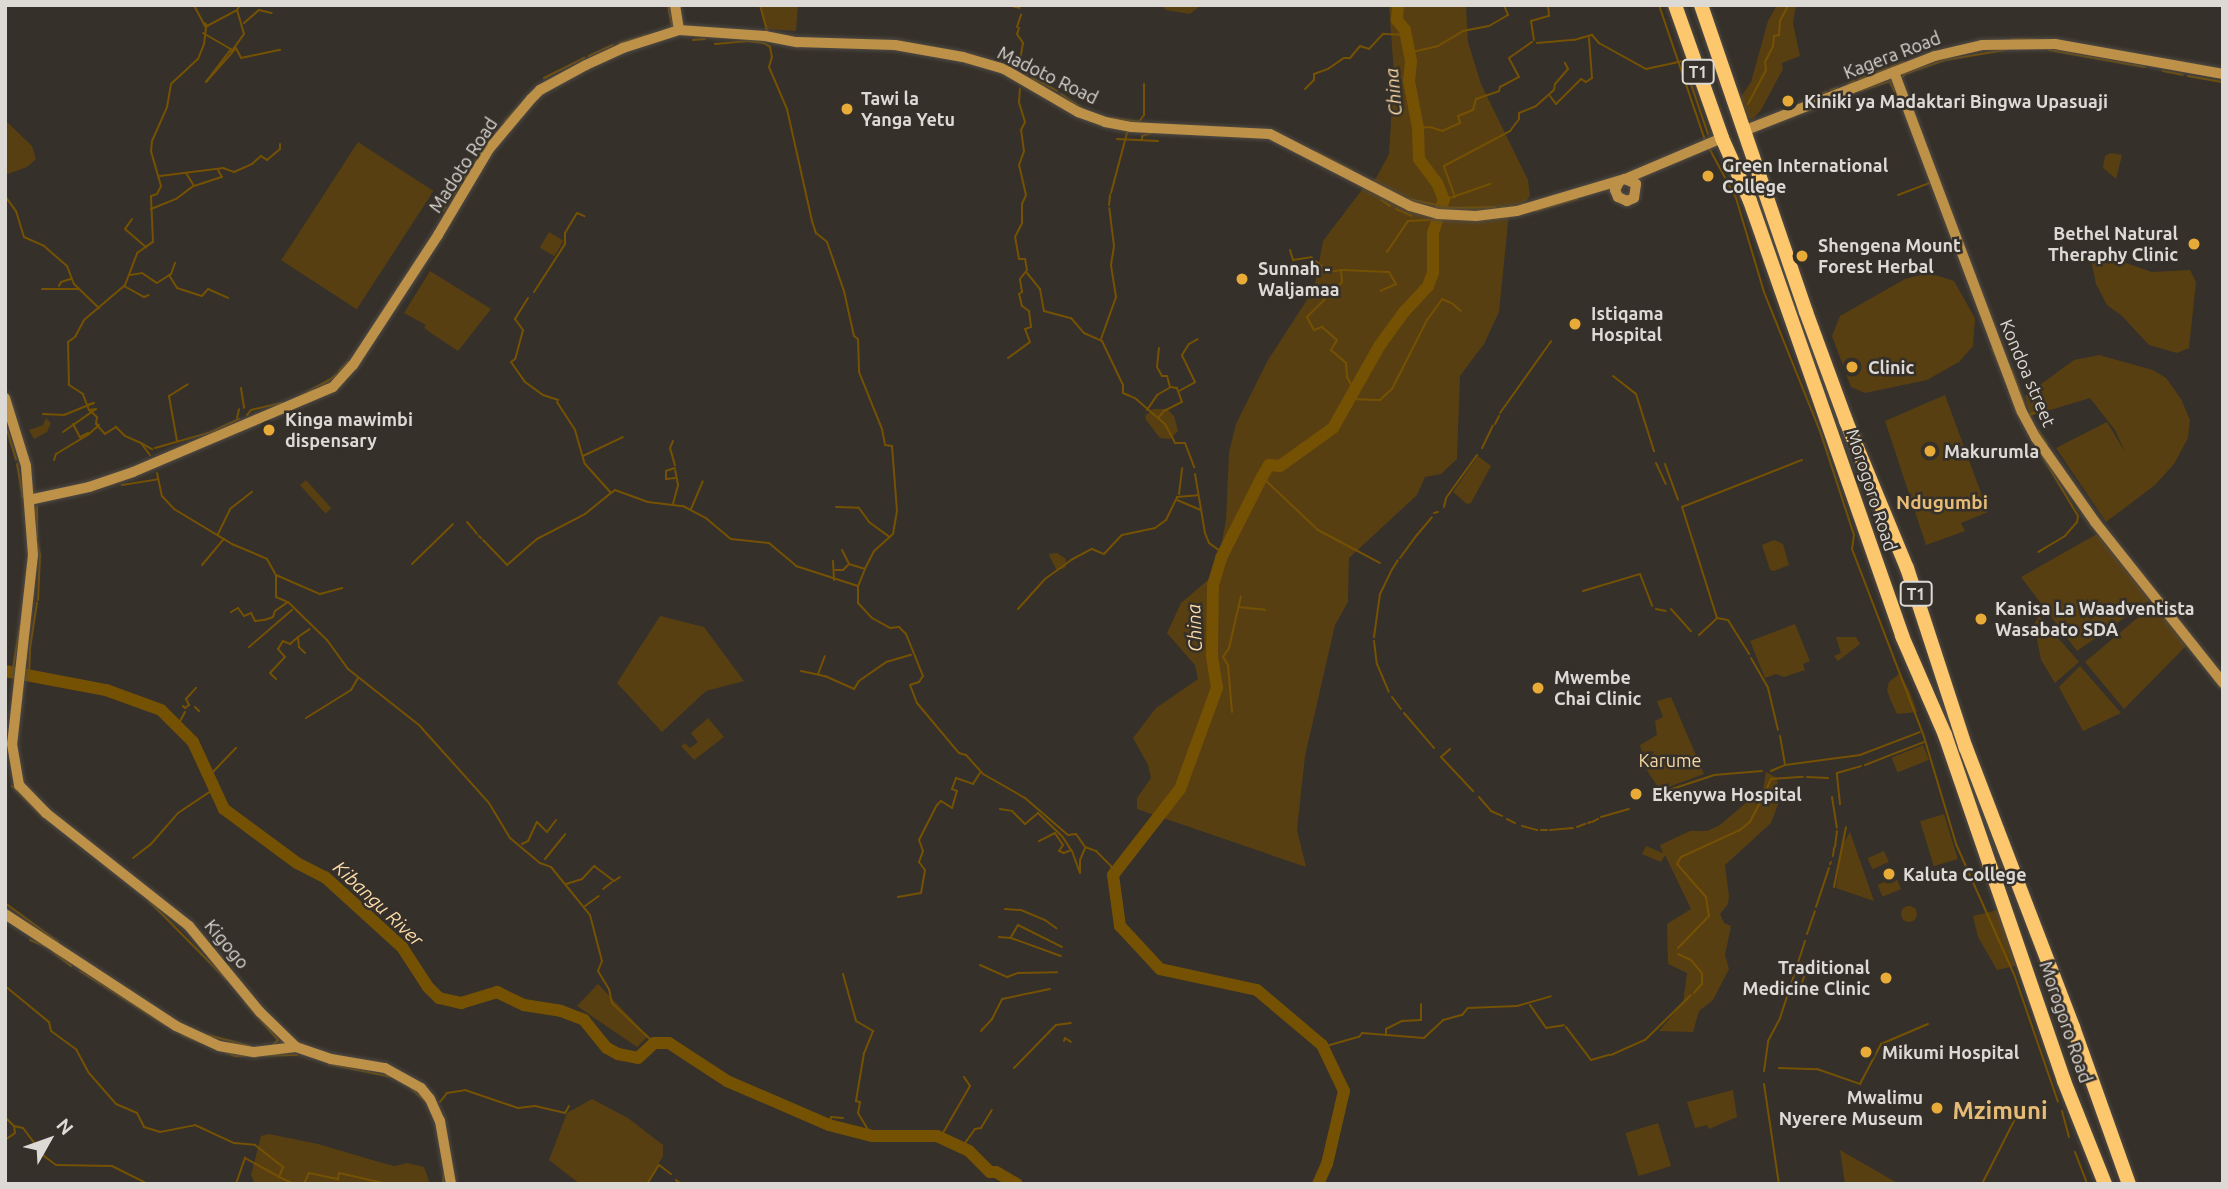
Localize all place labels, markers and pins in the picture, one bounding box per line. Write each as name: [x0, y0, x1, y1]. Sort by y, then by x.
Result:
place label: Tawi la Yanga Yetu: [861, 88, 955, 130]
place label: Kiniki ya Madaktari Bingwa Upasuaji: [1804, 90, 2108, 112]
marker: Kiniki ya Madaktari Bingwa Upasuaji: [1778, 91, 1798, 111]
marker: Tawi la Yanga Yetu: [839, 101, 855, 117]
place label: Green International College: [1722, 155, 1888, 198]
marker: Green International College: [1700, 168, 1716, 184]
place label: Bethel Natural Theraphy Clinic: [2048, 223, 2178, 266]
marker: Bethel Natural Theraphy Clinic: [2184, 234, 2204, 254]
place label: Shengena Mount Forest Herbal: [1818, 235, 1961, 278]
marker: Shengena Mount Forest Herbal: [1792, 246, 1812, 266]
place label: Sunnah - Waljamaa: [1258, 258, 1340, 300]
marker: Sunnah - Waljamaa: [1232, 269, 1252, 289]
place label: Istiqama Hospital: [1591, 303, 1664, 346]
marker: Istiqama Hospital: [1565, 314, 1585, 334]
place label: Clinic: [1868, 356, 1914, 378]
marker: Clinic: [1842, 357, 1862, 377]
place label: Kinga mawimbi dispensary: [285, 409, 413, 452]
marker: Kinga mawimbi dispensary: [259, 420, 279, 440]
place label: Makurumla: [1944, 440, 2039, 462]
marker: Makurumla: [1922, 443, 1938, 459]
place label: Kanisa La Waadventista Wasabato SDA: [1995, 598, 2194, 640]
marker: Kanisa La Waadventista Wasabato SDA: [1973, 611, 1989, 627]
place label: Mwembe Chai Clinic: [1554, 667, 1641, 710]
marker: Mwembe Chai Clinic: [1528, 678, 1548, 698]
place label: Ekenywa Hospital: [1652, 783, 1802, 805]
marker: Ekenywa Hospital: [1626, 784, 1646, 804]
place label: Kaluta College: [1903, 863, 2027, 885]
marker: Kaluta College: [1881, 866, 1897, 882]
place label: Traditional Medicine Clinic: [1742, 957, 1870, 1000]
marker: Traditional Medicine Clinic: [1876, 968, 1896, 988]
place label: Mikumi Hospital: [1882, 1041, 2019, 1063]
marker: Mikumi Hospital: [1856, 1042, 1876, 1062]
place label: Mwalimu Nyerere Museum: [1779, 1087, 1923, 1130]
marker: Mwalimu Nyerere Museum: [1929, 1100, 1945, 1116]

